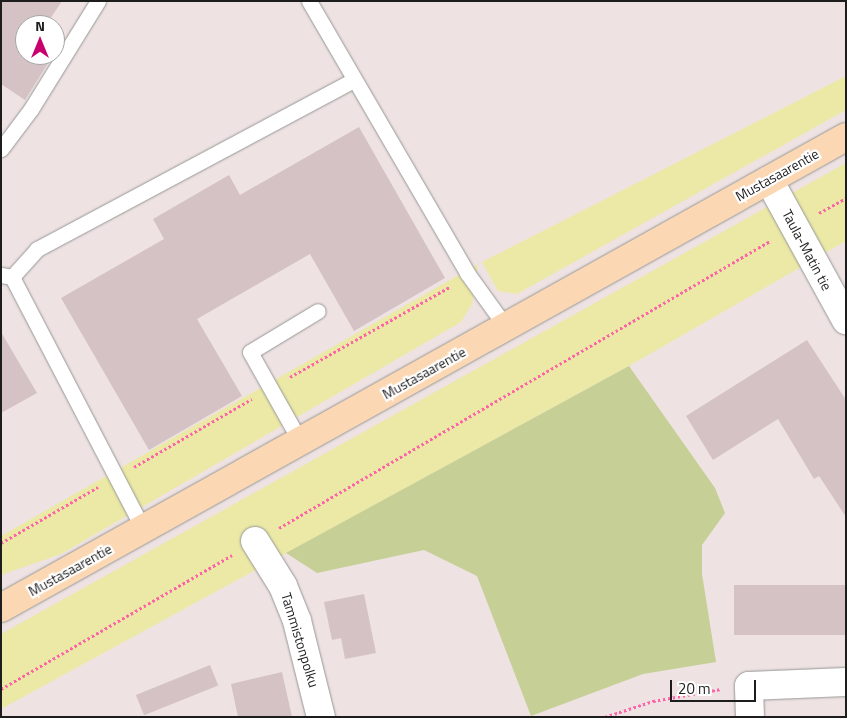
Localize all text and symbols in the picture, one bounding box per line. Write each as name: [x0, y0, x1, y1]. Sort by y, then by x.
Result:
north arrow: [15, 15, 65, 65]
text: N: [35, 15, 45, 36]
street label: Mustasaarentie: [732, 145, 822, 205]
street label: Taula-Matin tie: [779, 207, 835, 293]
street label: Mustasaarentie: [379, 343, 469, 403]
street label: Mustasaarentie: [25, 540, 115, 600]
street label: Tammistonpolku: [278, 591, 322, 689]
scale bar: [672, 670, 758, 702]
text: 20 m: [678, 677, 711, 700]

